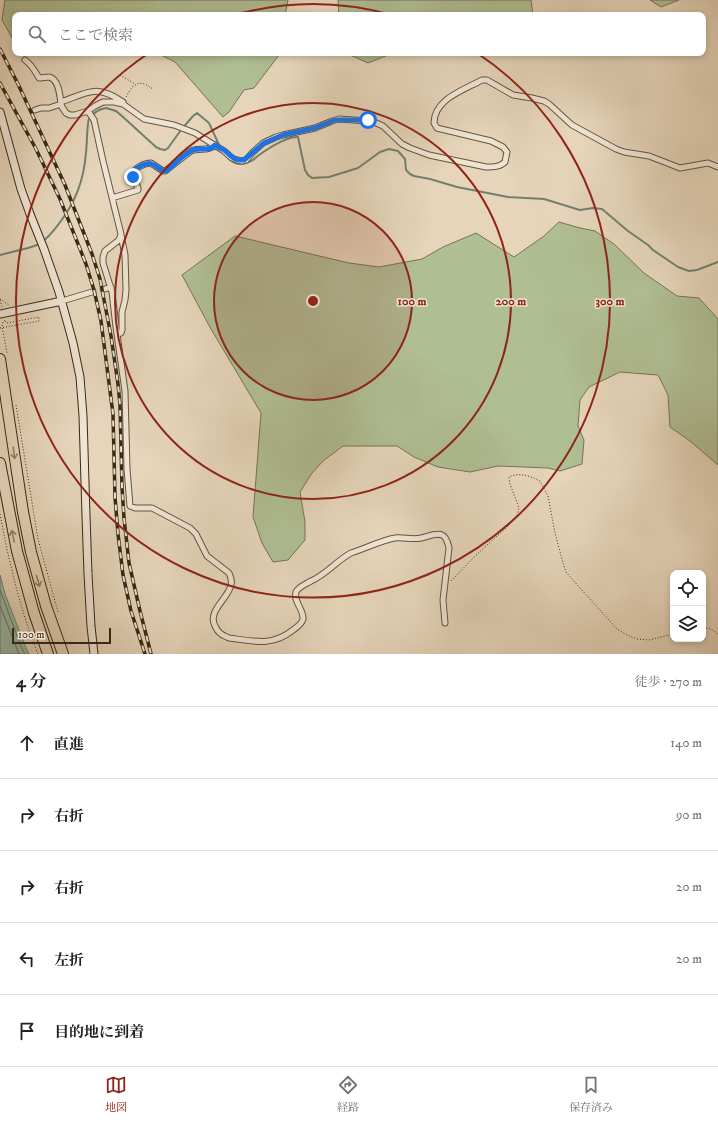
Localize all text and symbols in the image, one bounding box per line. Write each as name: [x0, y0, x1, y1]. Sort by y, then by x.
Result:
search box: [12, 12, 706, 56]
icon: search: [26, 23, 48, 45]
text: ここで検索: [58, 26, 133, 45]
route start: [359, 111, 377, 129]
route end: [124, 168, 142, 186]
centre of rings: [306, 294, 320, 308]
text: 100 m: [398, 294, 426, 309]
text: 200 m: [496, 294, 526, 309]
text: 300 m: [596, 294, 624, 309]
one-way arrow: [10, 446, 18, 459]
one-way arrow: [9, 530, 17, 543]
map controls: [670, 570, 706, 642]
button: locate: [670, 570, 706, 606]
one-way arrow: [35, 574, 42, 587]
button: layers: [670, 606, 706, 642]
scale bar: [12, 626, 111, 645]
text: 100 m: [18, 628, 44, 642]
text: 4 分: [16, 671, 46, 693]
text: 徒歩 · 270 m: [635, 674, 702, 690]
icon: ahead: [16, 732, 38, 754]
text: 直進: [54, 735, 84, 754]
text: 140 m: [670, 735, 702, 751]
icon: right: [16, 804, 38, 826]
text: 右折: [54, 807, 84, 826]
text: 90 m: [676, 807, 702, 823]
icon: right: [16, 876, 38, 898]
text: 右折: [54, 879, 84, 898]
text: 20 m: [676, 879, 702, 895]
icon: left: [16, 948, 38, 970]
text: 左折: [54, 951, 84, 970]
text: 20 m: [676, 951, 702, 967]
icon: arrive: [16, 1020, 38, 1042]
text: 目的地に到着: [54, 1023, 144, 1042]
tab: 地図: [105, 1074, 127, 1115]
tab: 経路: [337, 1074, 359, 1115]
tab: 保存済み: [569, 1074, 613, 1115]

